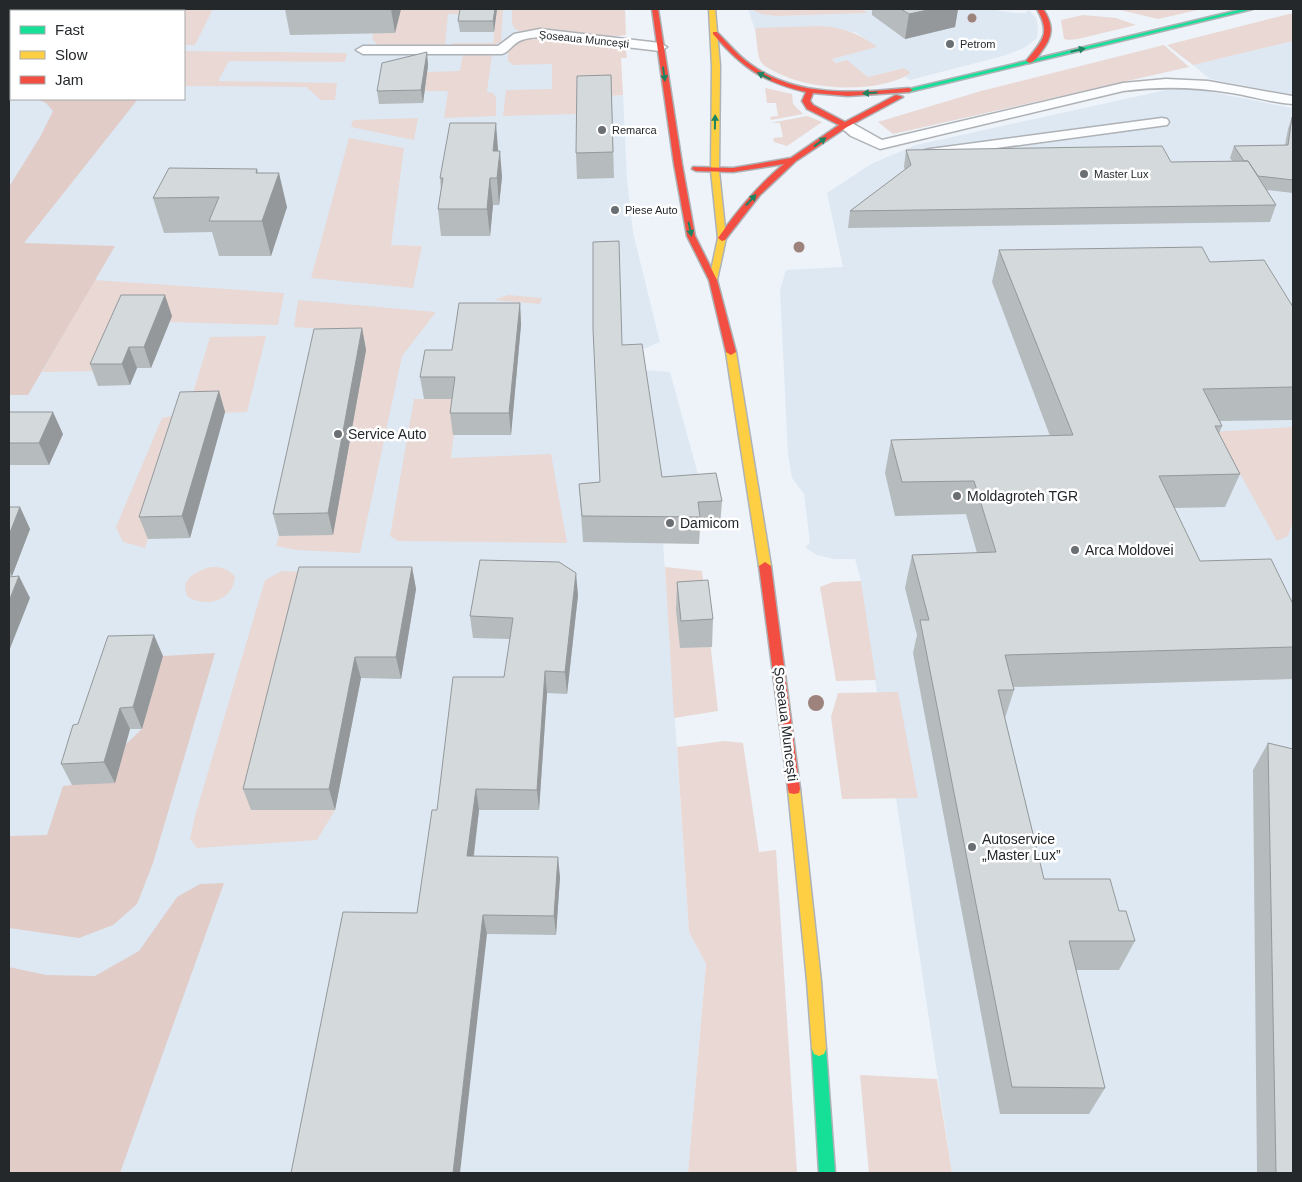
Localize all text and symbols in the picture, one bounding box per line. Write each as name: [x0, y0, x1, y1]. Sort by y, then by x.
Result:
legend: [10, 10, 185, 100]
text: Fast: [55, 21, 85, 38]
street label: Șoseaua Muncești: [538, 28, 630, 50]
marker: Petrom: [944, 38, 956, 50]
place label: Petrom: [960, 38, 995, 50]
text: Slow: [55, 46, 88, 63]
one-way arrow: [1070, 46, 1085, 54]
one-way arrow: [661, 67, 669, 83]
text: Jam: [55, 71, 83, 88]
one-way arrow: [757, 72, 772, 80]
one-way arrow: [862, 90, 878, 98]
one-way arrow: [711, 114, 719, 130]
marker: Remarca: [596, 124, 608, 136]
place label: Remarca: [612, 124, 658, 136]
one-way arrow: [814, 137, 827, 147]
marker: Master Lux: [1078, 168, 1090, 180]
place label: Master Lux: [1094, 168, 1149, 180]
one-way arrow: [745, 194, 757, 206]
marker: Piese Auto: [609, 204, 621, 216]
place label: Piese Auto: [625, 204, 678, 216]
one-way arrow: [686, 222, 694, 237]
place label: Service Auto: [348, 426, 427, 442]
marker: Service Auto: [332, 428, 344, 440]
place label: Moldagroteh TGR: [967, 488, 1078, 504]
marker: Moldagroteh TGR: [951, 490, 963, 502]
place label: Damicom: [680, 515, 739, 531]
marker: Damicom: [664, 517, 676, 529]
place label: Arca Moldovei: [1085, 542, 1174, 558]
marker: Arca Moldovei: [1069, 544, 1081, 556]
street label: Șoseaua Muncești: [771, 666, 801, 782]
place label: Autoservice „Master Lux”: [982, 831, 1061, 863]
marker: Autoservice „Master Lux”: [966, 841, 978, 853]

